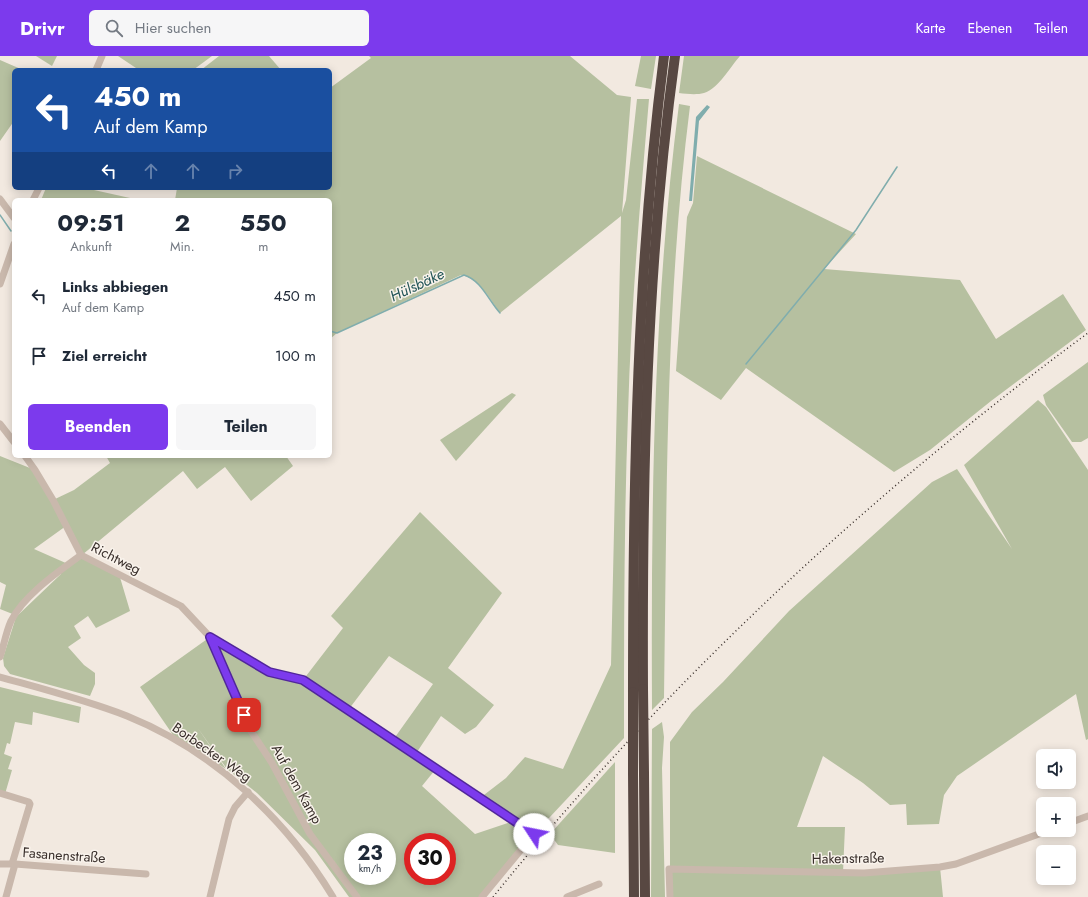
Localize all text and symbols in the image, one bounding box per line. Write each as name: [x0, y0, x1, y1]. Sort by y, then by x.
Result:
search box: [89, 10, 369, 46]
text: Drivr: [20, 15, 65, 42]
icon: search: [103, 17, 125, 39]
text: Hier suchen: [135, 17, 211, 39]
text: Karte: [915, 18, 945, 38]
text: Ebenen: [967, 18, 1012, 38]
text: Teilen: [1034, 18, 1068, 38]
text: 450 m: [94, 76, 182, 117]
icon: left: [28, 84, 80, 136]
text: Auf dem Kamp: [94, 114, 208, 140]
icon: left: [98, 160, 120, 182]
icon: ahead: [140, 160, 162, 182]
icon: ahead: [182, 160, 204, 182]
icon: right: [224, 160, 246, 182]
text: 09:51: [57, 205, 125, 240]
text: 2: [174, 205, 190, 240]
text: 550: [240, 205, 287, 240]
text: Ankunft: [70, 237, 112, 256]
text: Min.: [170, 237, 195, 256]
text: m: [258, 237, 268, 256]
water label: Hülsbäke: [386, 263, 448, 307]
text: Links abbiegen: [62, 276, 168, 298]
icon: left: [28, 285, 50, 307]
text: 450 m: [274, 285, 316, 307]
text: Auf dem Kamp: [62, 298, 144, 317]
icon: arrive: [28, 345, 50, 367]
text: Ziel erreicht: [62, 345, 147, 367]
text: 100 m: [275, 345, 316, 367]
button: Beenden: [28, 404, 168, 450]
button: Teilen: [176, 404, 316, 450]
street label: Richtweg: [88, 537, 144, 579]
pin: [227, 698, 261, 732]
icon: arrive: [233, 704, 255, 726]
street label: Borbecker Weg: [168, 717, 256, 787]
street label: Auf dem Kamp: [267, 741, 327, 828]
map controls: [1036, 749, 1076, 885]
button: sound: [1036, 749, 1076, 789]
button: +: [1036, 797, 1076, 837]
position arrow: [513, 813, 555, 855]
speed limit sign: 30: [404, 833, 456, 885]
text: 23: [357, 839, 383, 868]
street label: Fasanenstraße: [22, 842, 106, 868]
button: −: [1036, 845, 1076, 885]
street label: Hakenstraße: [811, 847, 885, 869]
text: km/h: [359, 861, 381, 876]

